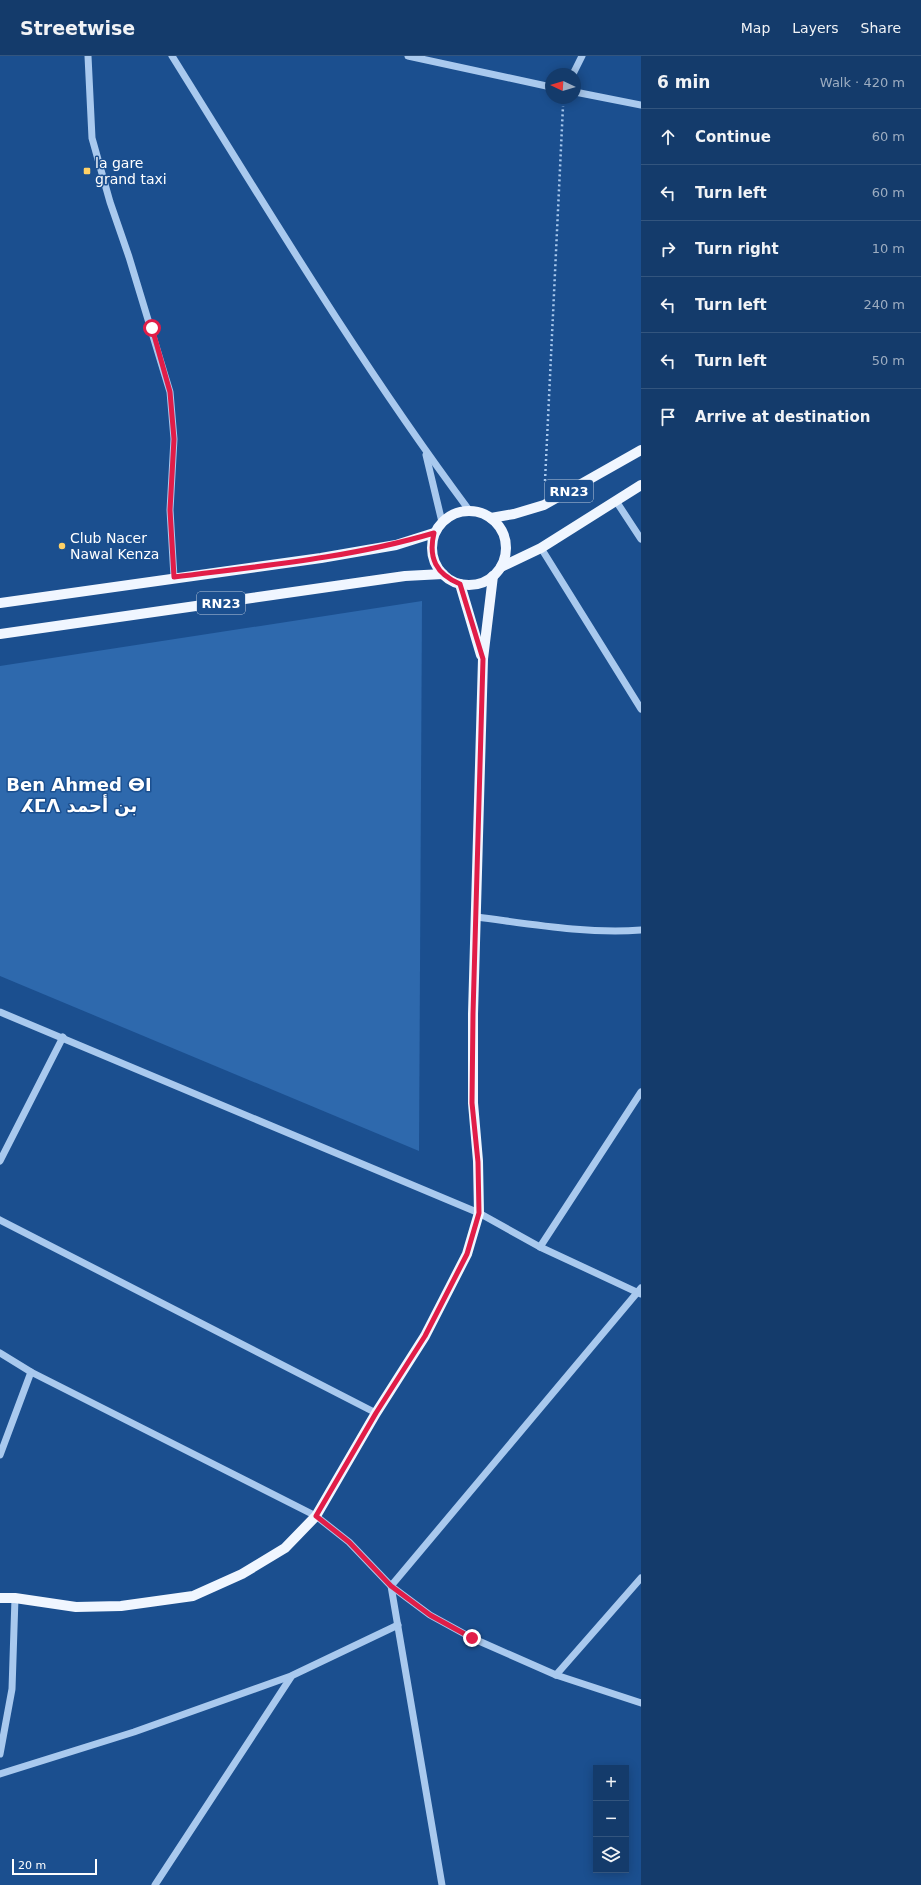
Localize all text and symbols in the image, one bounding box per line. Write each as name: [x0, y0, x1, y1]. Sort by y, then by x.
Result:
text: Streetwise: [20, 17, 135, 39]
text: Map: [741, 20, 770, 36]
text: Layers: [792, 20, 839, 36]
text: Share: [861, 20, 901, 36]
north arrow: [545, 68, 581, 104]
text: 6 min: [657, 72, 710, 92]
text: Walk · 420 m: [820, 75, 905, 90]
icon: ahead: [657, 126, 679, 148]
text: Continue: [695, 128, 771, 146]
text: 60 m: [872, 129, 905, 144]
place label: la gare grand taxi: [95, 155, 167, 187]
marker: la gare grand taxi: [82, 166, 92, 176]
icon: left: [657, 182, 679, 204]
text: Turn left: [695, 184, 767, 202]
text: 60 m: [872, 185, 905, 200]
icon: right: [657, 238, 679, 260]
text: Turn right: [695, 240, 779, 258]
text: 10 m: [872, 241, 905, 256]
icon: left: [657, 294, 679, 316]
text: Turn left: [695, 296, 767, 314]
text: 240 m: [863, 297, 905, 312]
route start: [143, 319, 161, 337]
icon: left: [657, 350, 679, 372]
text: Turn left: [695, 352, 767, 370]
text: 50 m: [872, 353, 905, 368]
icon: arrive: [657, 406, 679, 428]
text: Arrive at destination: [695, 408, 870, 426]
road number: RN23: [545, 480, 593, 502]
place label: Club Nacer Nawal Kenza: [70, 530, 159, 562]
marker: Club Nacer Nawal Kenza: [57, 541, 67, 551]
road number: RN23: [197, 592, 245, 614]
district label: Ben Ahmed ⴱⵏ ⵃⵎⴷ بن أحمد: [6, 774, 152, 817]
route end: [463, 1629, 481, 1647]
map controls: [593, 1765, 629, 1873]
button: +: [593, 1765, 629, 1801]
button: −: [593, 1801, 629, 1837]
button: layers: [593, 1837, 629, 1873]
scale bar: [12, 1857, 97, 1876]
text: 20 m: [18, 1859, 46, 1872]

